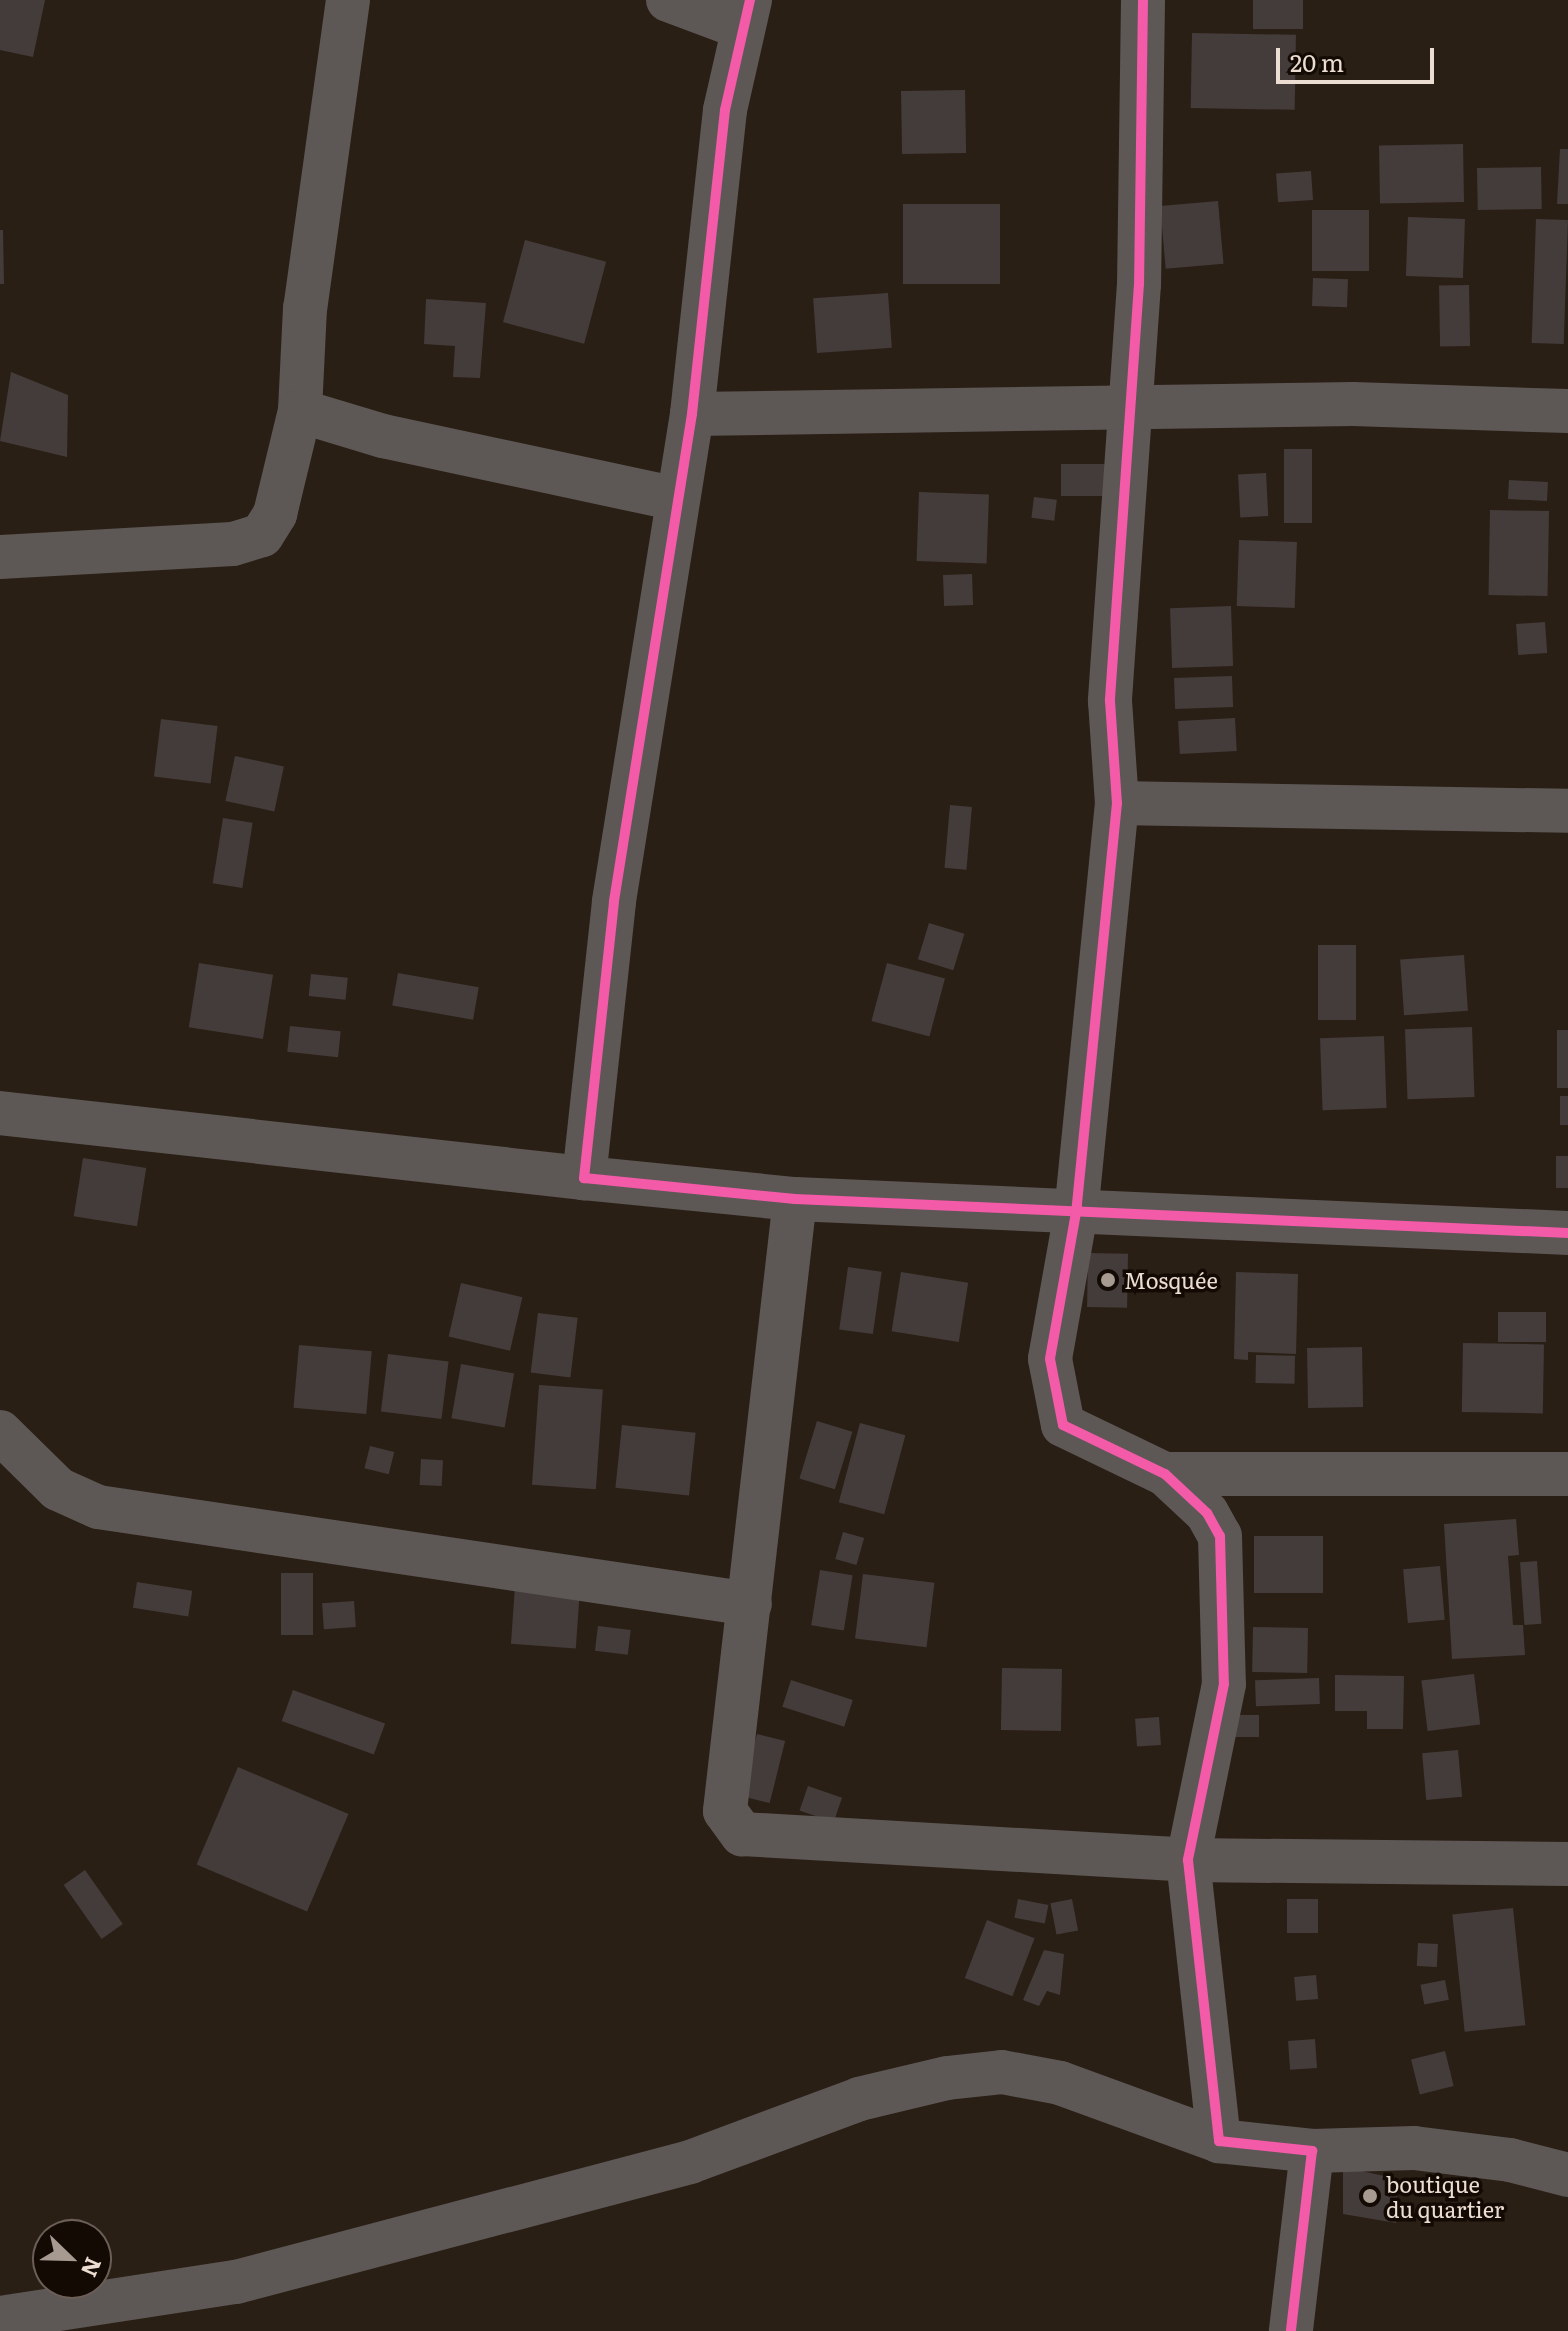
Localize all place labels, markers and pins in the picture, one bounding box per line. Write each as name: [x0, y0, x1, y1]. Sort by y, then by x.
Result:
place label: Mosquée: [1124, 1267, 1218, 1293]
marker: Mosquée: [1099, 1271, 1117, 1289]
place label: boutique du quartier: [1386, 2170, 1504, 2222]
marker: boutique du quartier: [1361, 2187, 1379, 2205]

